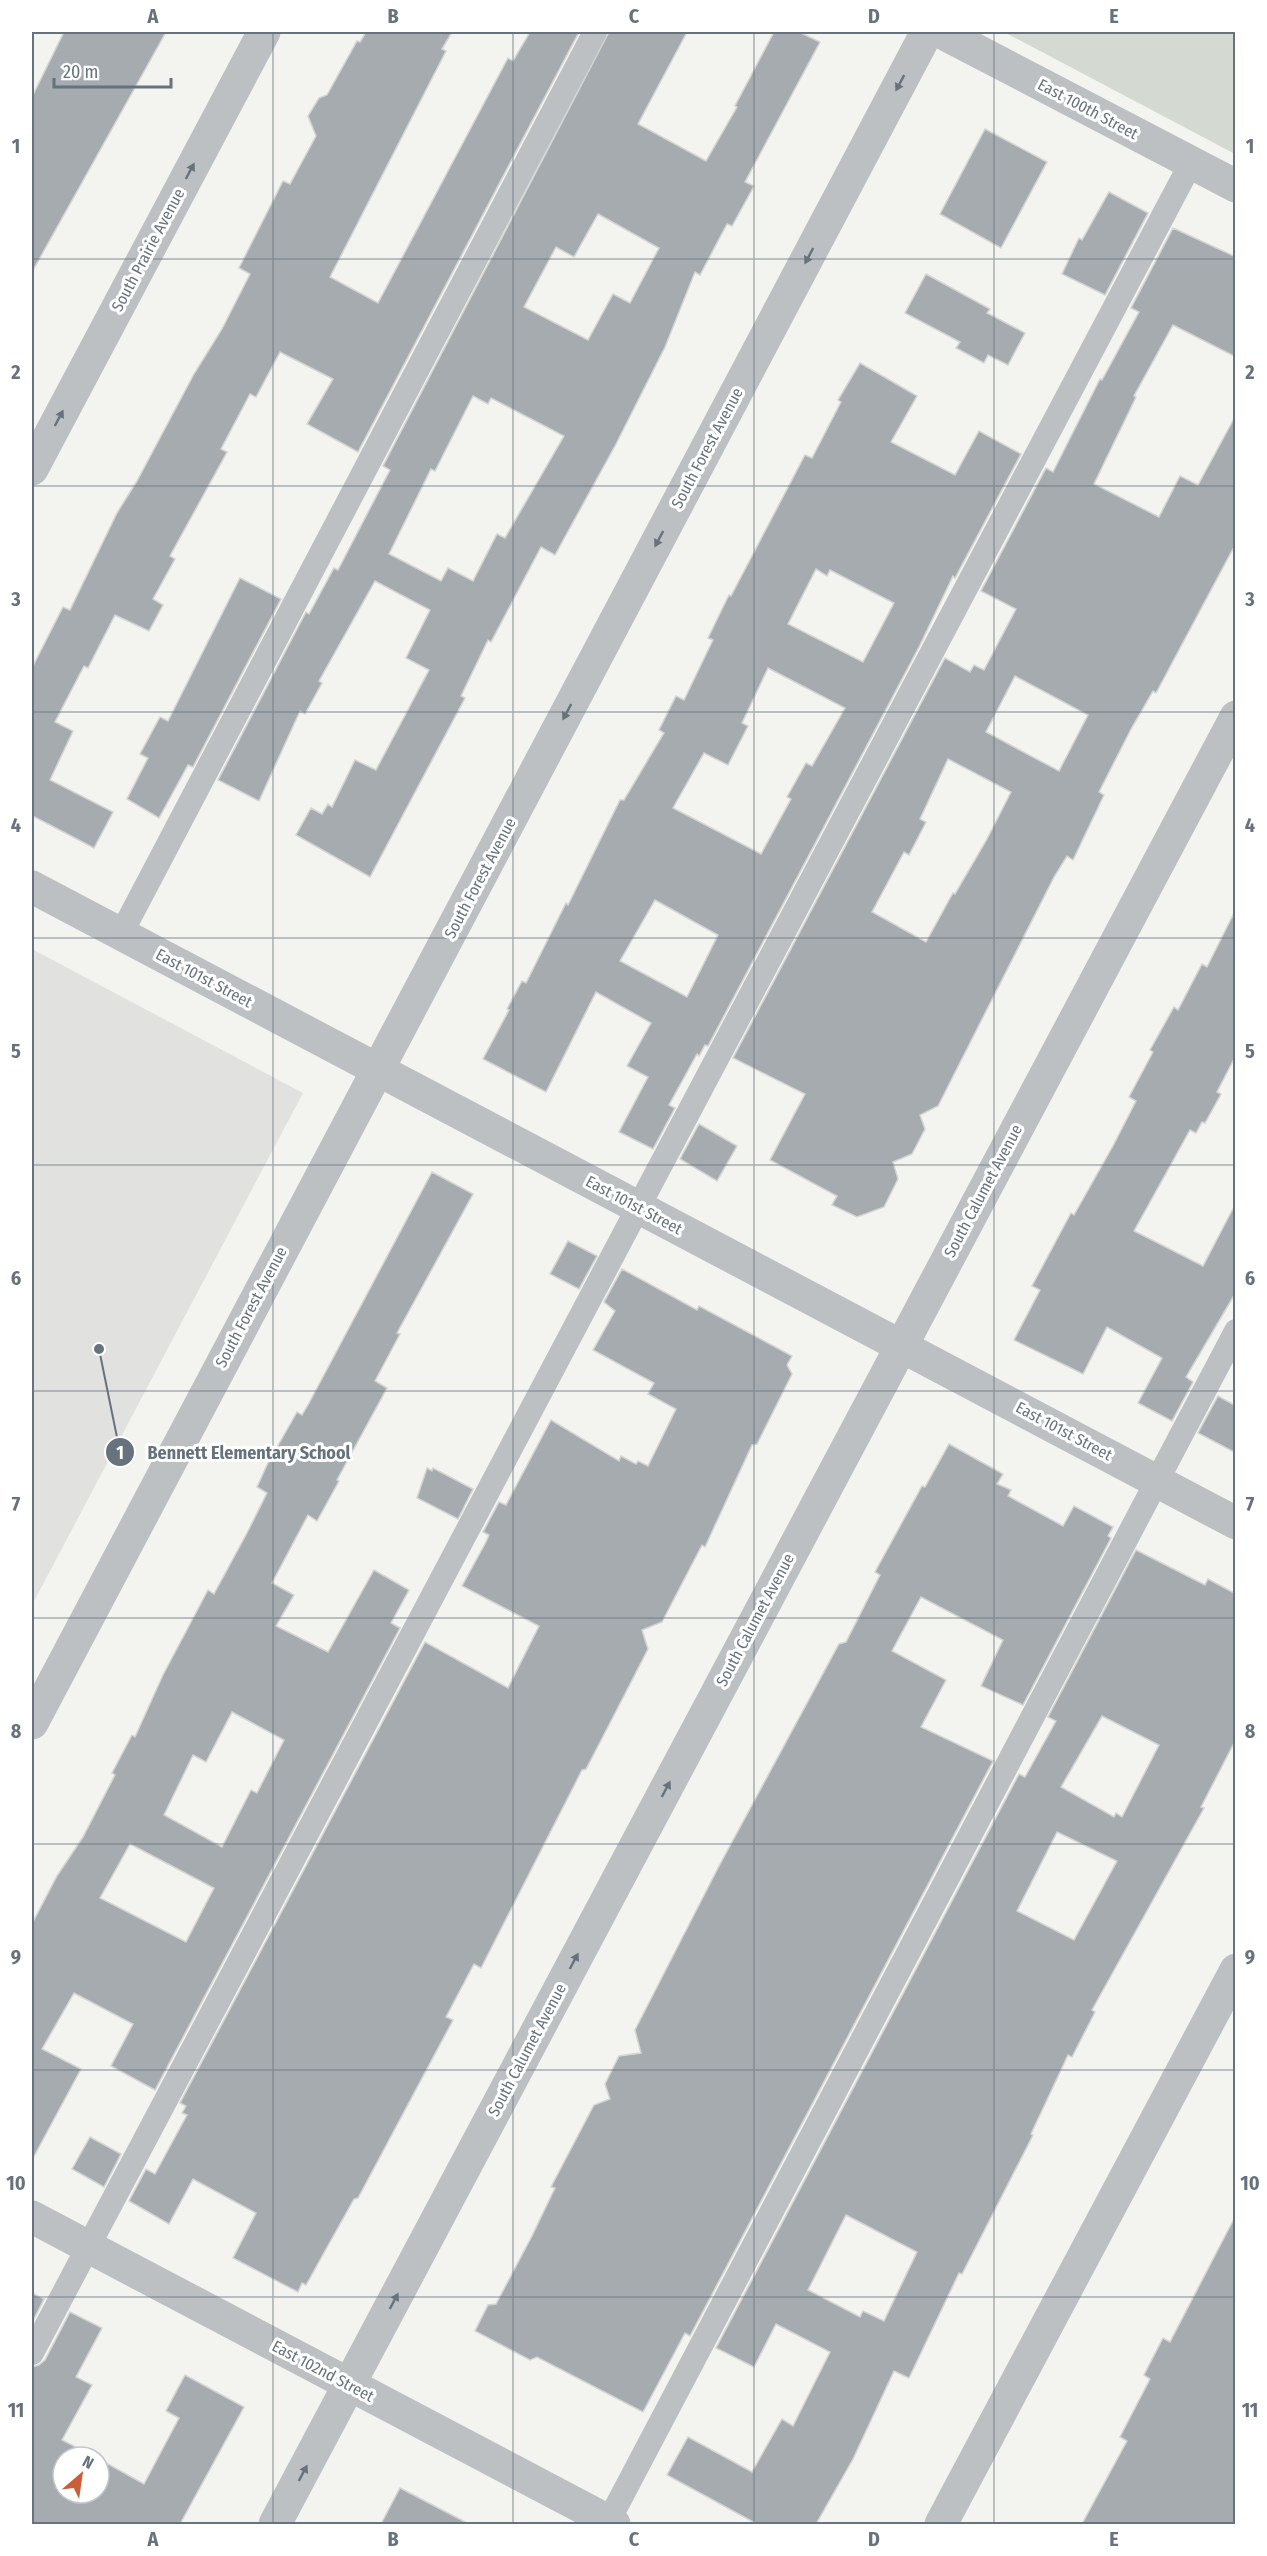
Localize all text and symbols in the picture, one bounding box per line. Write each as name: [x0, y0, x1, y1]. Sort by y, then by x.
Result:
text: A: [147, 4, 160, 28]
text: B: [387, 4, 399, 28]
text: C: [629, 4, 640, 28]
text: D: [868, 4, 880, 28]
text: E: [1109, 4, 1119, 28]
scale bar: [54, 51, 171, 89]
text: 20 m: [63, 61, 98, 83]
one-way arrow: [895, 75, 905, 92]
street label: East 100th Street: [1035, 75, 1142, 144]
text: 1: [12, 134, 20, 158]
text: 1: [1246, 134, 1254, 158]
one-way arrow: [185, 162, 195, 179]
street label: South Prairie Avenue: [108, 185, 188, 315]
one-way arrow: [804, 247, 814, 264]
text: 2: [10, 360, 21, 384]
text: 2: [1244, 360, 1255, 384]
street label: South Forest Avenue: [667, 384, 747, 512]
one-way arrow: [54, 409, 64, 426]
one-way arrow: [654, 531, 663, 548]
text: 3: [10, 587, 21, 611]
text: 3: [1244, 587, 1255, 611]
one-way arrow: [563, 703, 572, 720]
text: 4: [11, 813, 21, 837]
text: 4: [1245, 813, 1255, 837]
street label: South Forest Avenue: [440, 814, 520, 942]
street label: East 101st Street: [153, 945, 256, 1012]
text: 5: [11, 1039, 21, 1063]
text: 5: [1245, 1039, 1255, 1063]
street label: South Calumet Avenue: [940, 1121, 1026, 1261]
street label: East 101st Street: [583, 1172, 686, 1239]
street label: South Forest Avenue: [211, 1243, 291, 1371]
text: 6: [11, 1266, 21, 1290]
text: 6: [1245, 1266, 1255, 1290]
street label: East 101st Street: [1013, 1398, 1116, 1465]
callout: Bennett Elementary School: [105, 1434, 362, 1470]
text: 1: [116, 1442, 124, 1464]
text: Bennett Elementary School: [148, 1442, 351, 1464]
text: 7: [12, 1492, 21, 1516]
text: 7: [1246, 1492, 1255, 1516]
street label: South Calumet Avenue: [712, 1550, 798, 1690]
text: 8: [11, 1719, 22, 1743]
text: 8: [1245, 1719, 1256, 1743]
one-way arrow: [661, 1780, 671, 1797]
text: 9: [11, 1945, 21, 1969]
text: 9: [1245, 1945, 1255, 1969]
one-way arrow: [569, 1953, 579, 1970]
street label: South Calumet Avenue: [484, 1980, 570, 2120]
text: 10: [6, 2171, 26, 2195]
text: 10: [1240, 2171, 1260, 2195]
one-way arrow: [389, 2292, 399, 2309]
street label: East 102nd Street: [269, 2336, 378, 2406]
text: 11: [8, 2398, 24, 2422]
text: 11: [1242, 2398, 1258, 2422]
north arrow: [51, 2445, 111, 2505]
text: N: [79, 2452, 97, 2473]
one-way arrow: [298, 2464, 308, 2481]
text: A: [147, 2527, 160, 2551]
text: B: [387, 2527, 399, 2551]
text: C: [629, 2527, 640, 2551]
text: D: [868, 2527, 880, 2551]
text: E: [1109, 2527, 1119, 2551]

